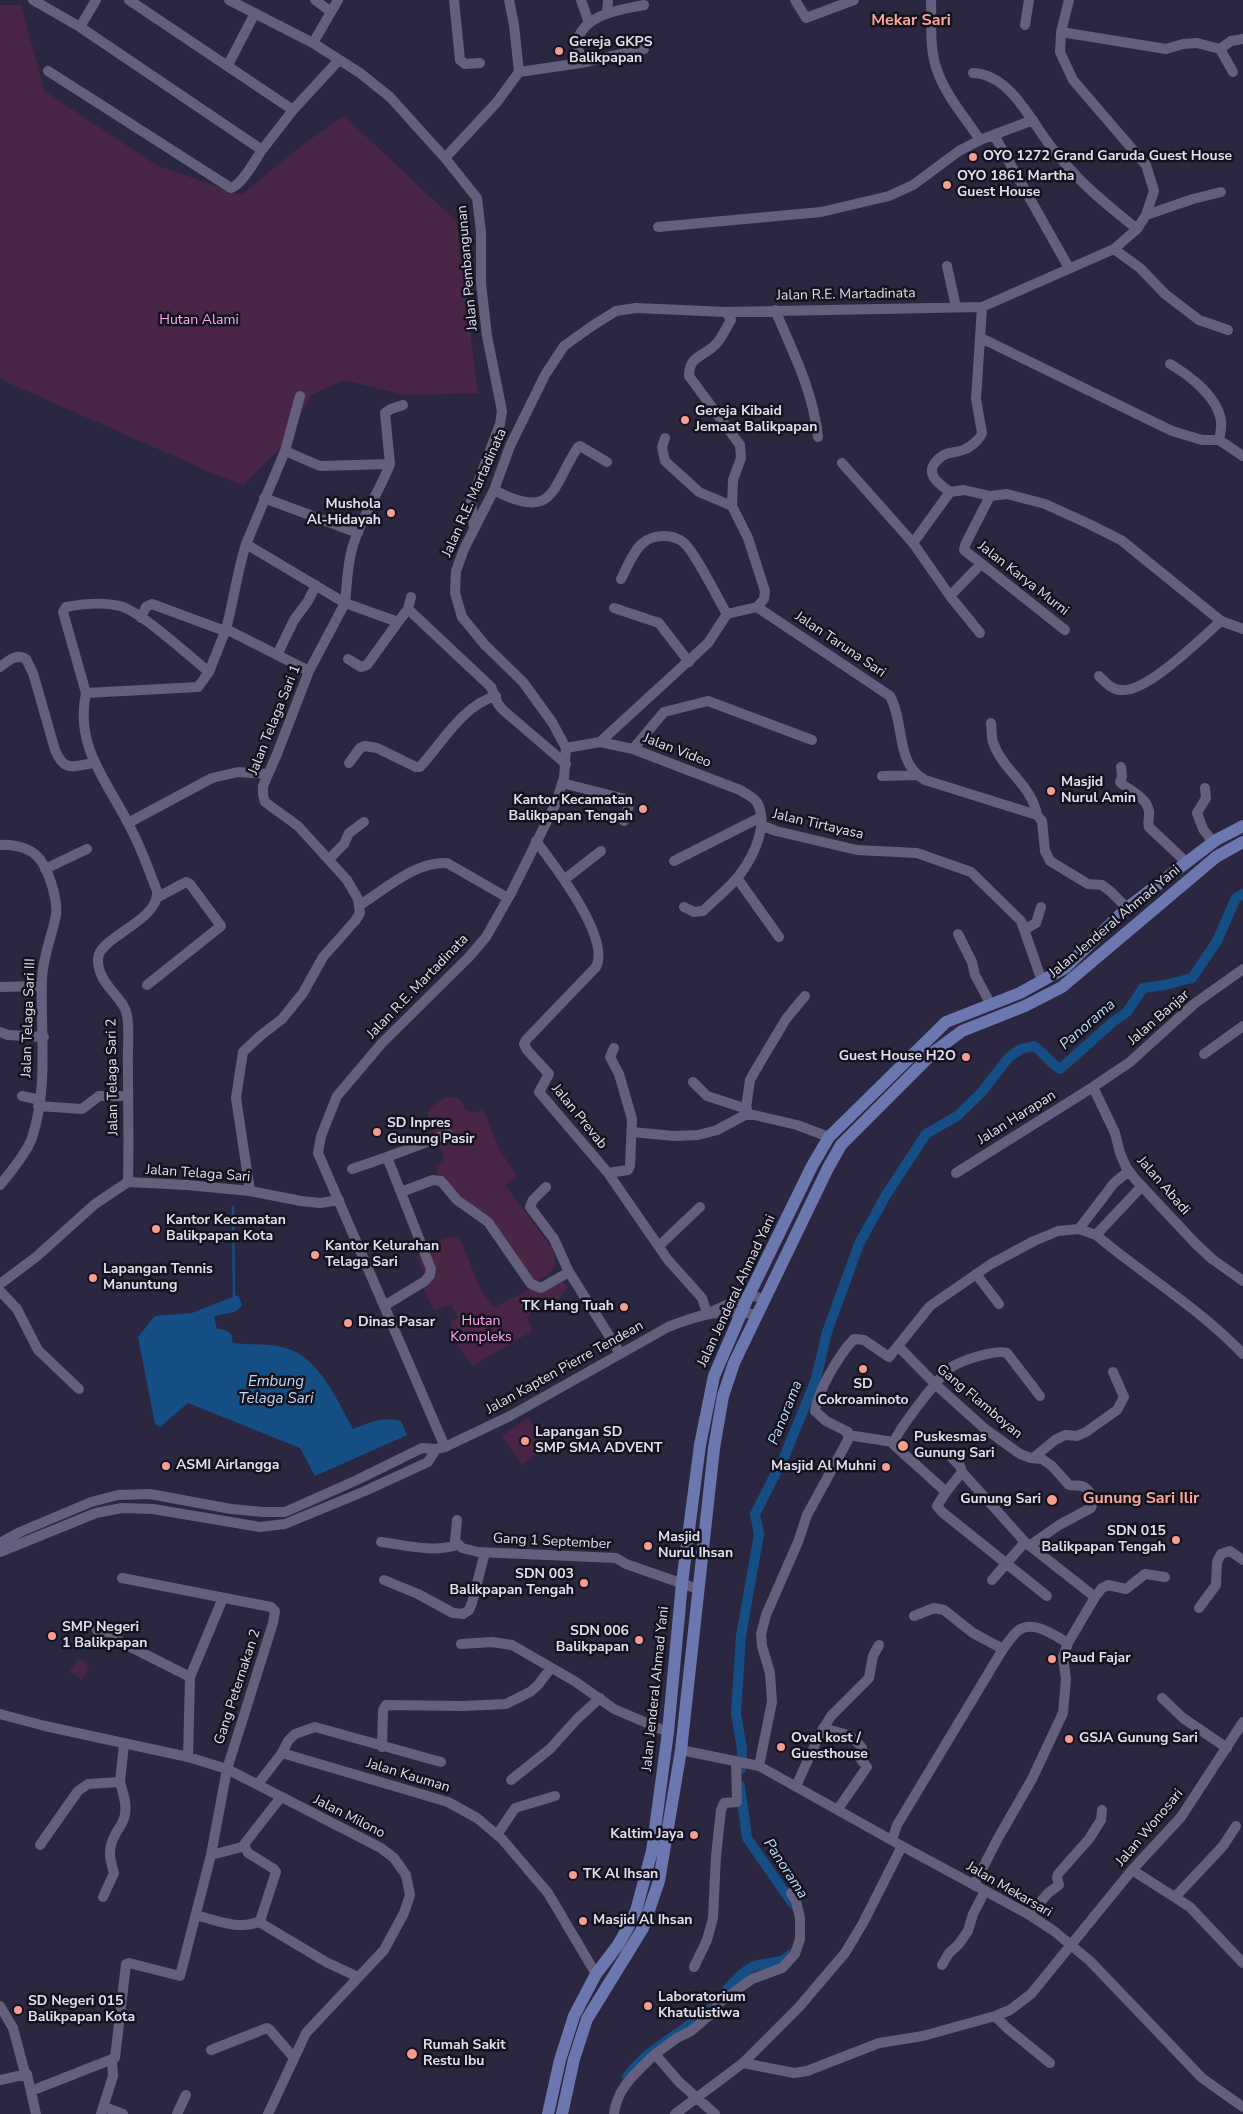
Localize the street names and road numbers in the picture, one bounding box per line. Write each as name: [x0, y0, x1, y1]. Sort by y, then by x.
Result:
street label: Jalan Pembangunan: [454, 205, 482, 331]
street label: Jalan R.E. Martadinata: [776, 285, 916, 305]
street label: Jalan R.E. Martadinata: [439, 426, 511, 560]
street label: Jalan Karya Murni: [974, 538, 1072, 620]
street label: Jalan Taruna Sari: [791, 608, 889, 682]
street label: Jalan Telaga Sari 1: [245, 663, 305, 777]
street label: Jalan Video: [641, 730, 713, 772]
street label: Jalan Tirtayasa: [771, 806, 865, 844]
street label: Jalan Jenderal Ahmad Yani: [1046, 862, 1184, 982]
street label: Jalan R.E. Martadinata: [364, 931, 472, 1043]
street label: Jalan Telaga Sari III: [19, 958, 39, 1078]
street label: Jalan Banjar: [1125, 987, 1193, 1049]
street label: Jalan Telaga Sari 2: [104, 1018, 122, 1136]
street label: Jalan Prevab: [548, 1081, 610, 1153]
street label: Jalan Harapan: [975, 1087, 1059, 1149]
street label: Jalan Abadi: [1133, 1153, 1193, 1219]
street label: Jalan Telaga Sari: [145, 1162, 251, 1186]
street label: Jalan Jenderal Ahmad Yani: [694, 1212, 780, 1370]
street label: Jalan Kapten Pierre Tendean: [483, 1318, 647, 1418]
street label: Gang Flamboyan: [933, 1361, 1025, 1443]
street label: Gang 1 September: [492, 1531, 612, 1553]
street label: Jalan Jenderal Ahmad Yani: [639, 1606, 673, 1772]
street label: Gang Peternakan 2: [211, 1627, 265, 1747]
street label: Jalan Kauman: [364, 1755, 452, 1797]
street label: Jalan Wonosari: [1113, 1786, 1187, 1870]
street label: Jalan Milono: [310, 1792, 388, 1842]
street label: Jalan Mekarsari: [963, 1859, 1055, 1921]

